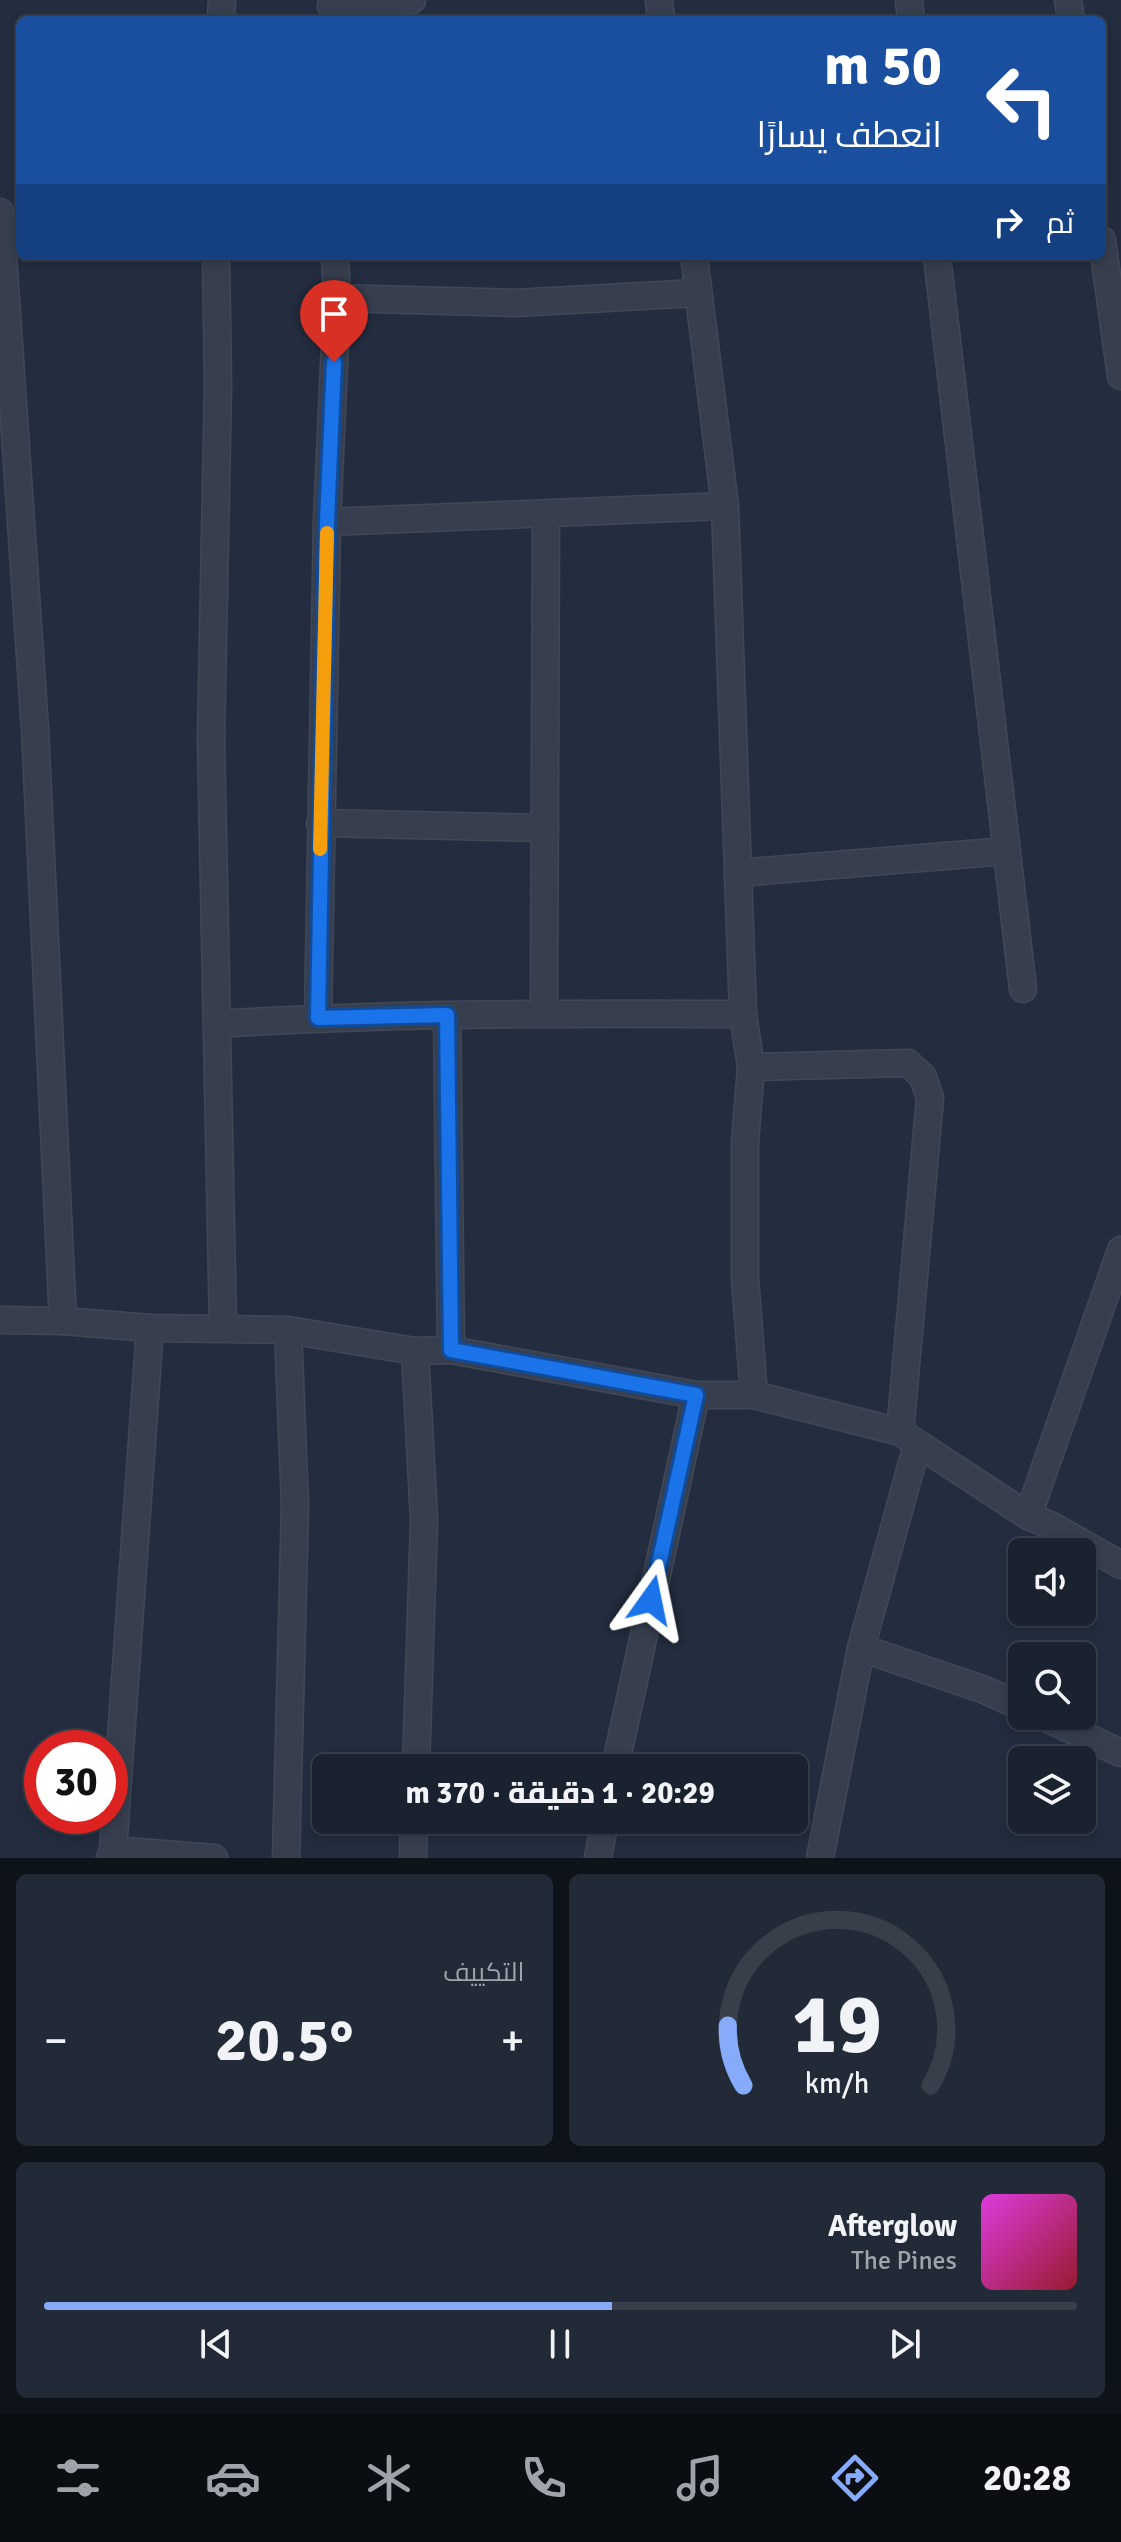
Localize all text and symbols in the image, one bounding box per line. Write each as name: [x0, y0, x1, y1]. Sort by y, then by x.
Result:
text: 50 m: [824, 31, 942, 100]
icon: left: [970, 48, 1074, 152]
text: انعطف يسارًا: [757, 113, 942, 158]
icon: right: [986, 200, 1030, 244]
text: ثم: [1046, 205, 1074, 242]
pin: [300, 280, 368, 362]
icon: arrive: [312, 292, 356, 336]
map controls: [1008, 1538, 1096, 1834]
button: sound: [1008, 1538, 1096, 1626]
position arrow: [609, 1558, 693, 1642]
button: search: [1008, 1642, 1096, 1730]
speed limit sign: 30: [24, 1730, 128, 1834]
button: layers: [1008, 1746, 1096, 1834]
text: 20:29 · 1 دقيقة · 370 m: [405, 1775, 715, 1812]
text: التكييف: [443, 1957, 525, 1989]
text: 19: [792, 1974, 882, 2076]
text: 20.5°: [215, 2004, 353, 2078]
text: −: [44, 2014, 68, 2068]
text: +: [501, 2014, 524, 2068]
text: km/h: [804, 2066, 869, 2101]
text: Afterglow: [828, 2208, 957, 2245]
text: The Pines: [851, 2245, 957, 2277]
icon: previous: [194, 2322, 238, 2366]
icon: pause: [538, 2322, 582, 2366]
icon: next: [883, 2322, 927, 2366]
icon: filters: [50, 2450, 106, 2506]
icon: car: [205, 2450, 261, 2506]
icon: climate: [361, 2450, 417, 2506]
icon: phone: [516, 2450, 572, 2506]
icon: music: [672, 2450, 728, 2506]
icon: directions: [827, 2450, 883, 2506]
text: 20:28: [983, 2456, 1071, 2501]

